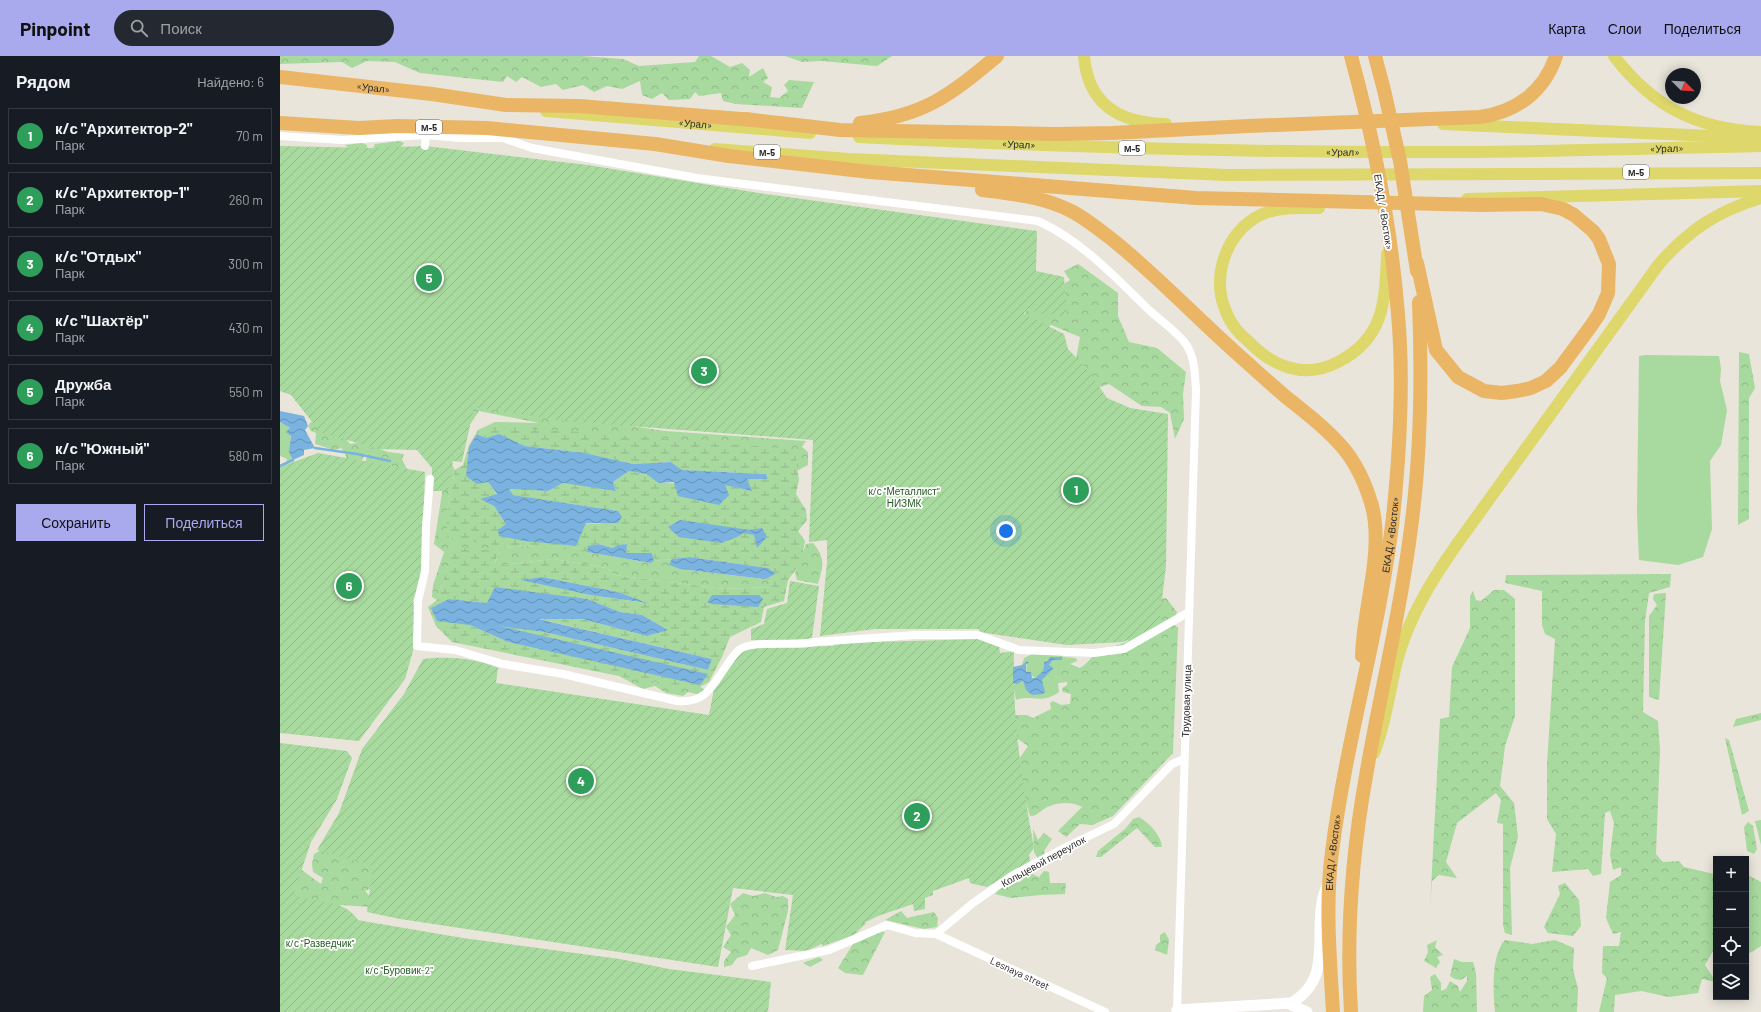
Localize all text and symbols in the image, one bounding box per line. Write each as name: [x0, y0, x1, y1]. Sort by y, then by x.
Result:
search box: [114, 10, 394, 46]
text: Pinpoint: [20, 17, 90, 40]
icon: search: [128, 17, 150, 39]
text: Поиск: [160, 19, 202, 37]
text: Карта: [1548, 20, 1586, 37]
text: Слои: [1608, 20, 1642, 37]
text: Поделиться: [1664, 20, 1741, 37]
north arrow: [1665, 68, 1701, 104]
text: Рядом: [16, 71, 71, 91]
text: Найдено: 6: [197, 74, 264, 90]
street label: «Урал»: [356, 80, 391, 95]
street label: «Урал»: [678, 116, 713, 131]
text: к/с "Архитектор-2": [55, 119, 192, 137]
road number: М-5: [416, 120, 442, 134]
text: 1: [28, 128, 32, 144]
text: 70 m: [236, 128, 263, 144]
text: Парк: [55, 137, 85, 153]
street label: «Урал»: [1002, 137, 1036, 151]
road number: М-5: [1119, 141, 1145, 155]
street label: «Урал»: [1650, 142, 1684, 155]
road number: М-5: [754, 145, 780, 159]
street label: «Урал»: [1326, 146, 1360, 158]
road number: М-5: [1623, 165, 1649, 179]
street label: ЕКАД / «Восток»: [1372, 173, 1396, 251]
text: к/с "Архитектор-1": [55, 183, 189, 201]
text: 2: [26, 192, 34, 208]
text: 260 m: [229, 192, 263, 208]
text: Парк: [55, 201, 85, 217]
text: к/с "Отдых": [55, 247, 141, 265]
text: 3: [26, 256, 34, 272]
text: 300 m: [228, 256, 263, 272]
pin: 5: [416, 263, 442, 293]
text: Парк: [55, 265, 85, 281]
text: к/с "Шахтёр": [55, 311, 148, 329]
text: 4: [26, 320, 34, 336]
text: 430 m: [228, 320, 263, 336]
text: Парк: [55, 329, 85, 345]
pin: 3: [691, 356, 717, 386]
text: Дружба: [55, 375, 111, 393]
text: 5: [26, 384, 34, 400]
text: 550 m: [229, 384, 263, 400]
text: Парк: [55, 393, 85, 409]
text: к/с "Южный": [55, 439, 149, 457]
text: 6: [27, 448, 33, 464]
text: 580 m: [229, 448, 263, 464]
text: Парк: [55, 457, 85, 473]
pin: 1: [1063, 475, 1089, 505]
park label: к/с "Металлист" НИЗМК: [868, 485, 940, 509]
street label: ЕКАД / «Восток»: [1379, 496, 1401, 574]
button: Сохранить: [16, 504, 136, 541]
button: Поделиться: [144, 504, 264, 541]
your location: [996, 521, 1016, 541]
pin: 6: [336, 571, 362, 601]
street label: Трудовая улица: [1179, 664, 1193, 738]
pin: 4: [568, 766, 594, 796]
pin: 2: [904, 801, 930, 831]
street label: ЕКАД / «Восток»: [1323, 813, 1343, 891]
street label: Кольцевой переулок: [999, 833, 1088, 889]
map controls: [1713, 856, 1749, 1000]
button: +: [1713, 856, 1749, 892]
button: −: [1713, 892, 1749, 928]
button: locate: [1713, 928, 1749, 964]
park label: к/с "Разведчик": [286, 937, 355, 949]
street label: Lesnaya street: [988, 954, 1052, 992]
park label: к/с "Буровик-2": [365, 964, 433, 976]
button: layers: [1713, 964, 1749, 1000]

